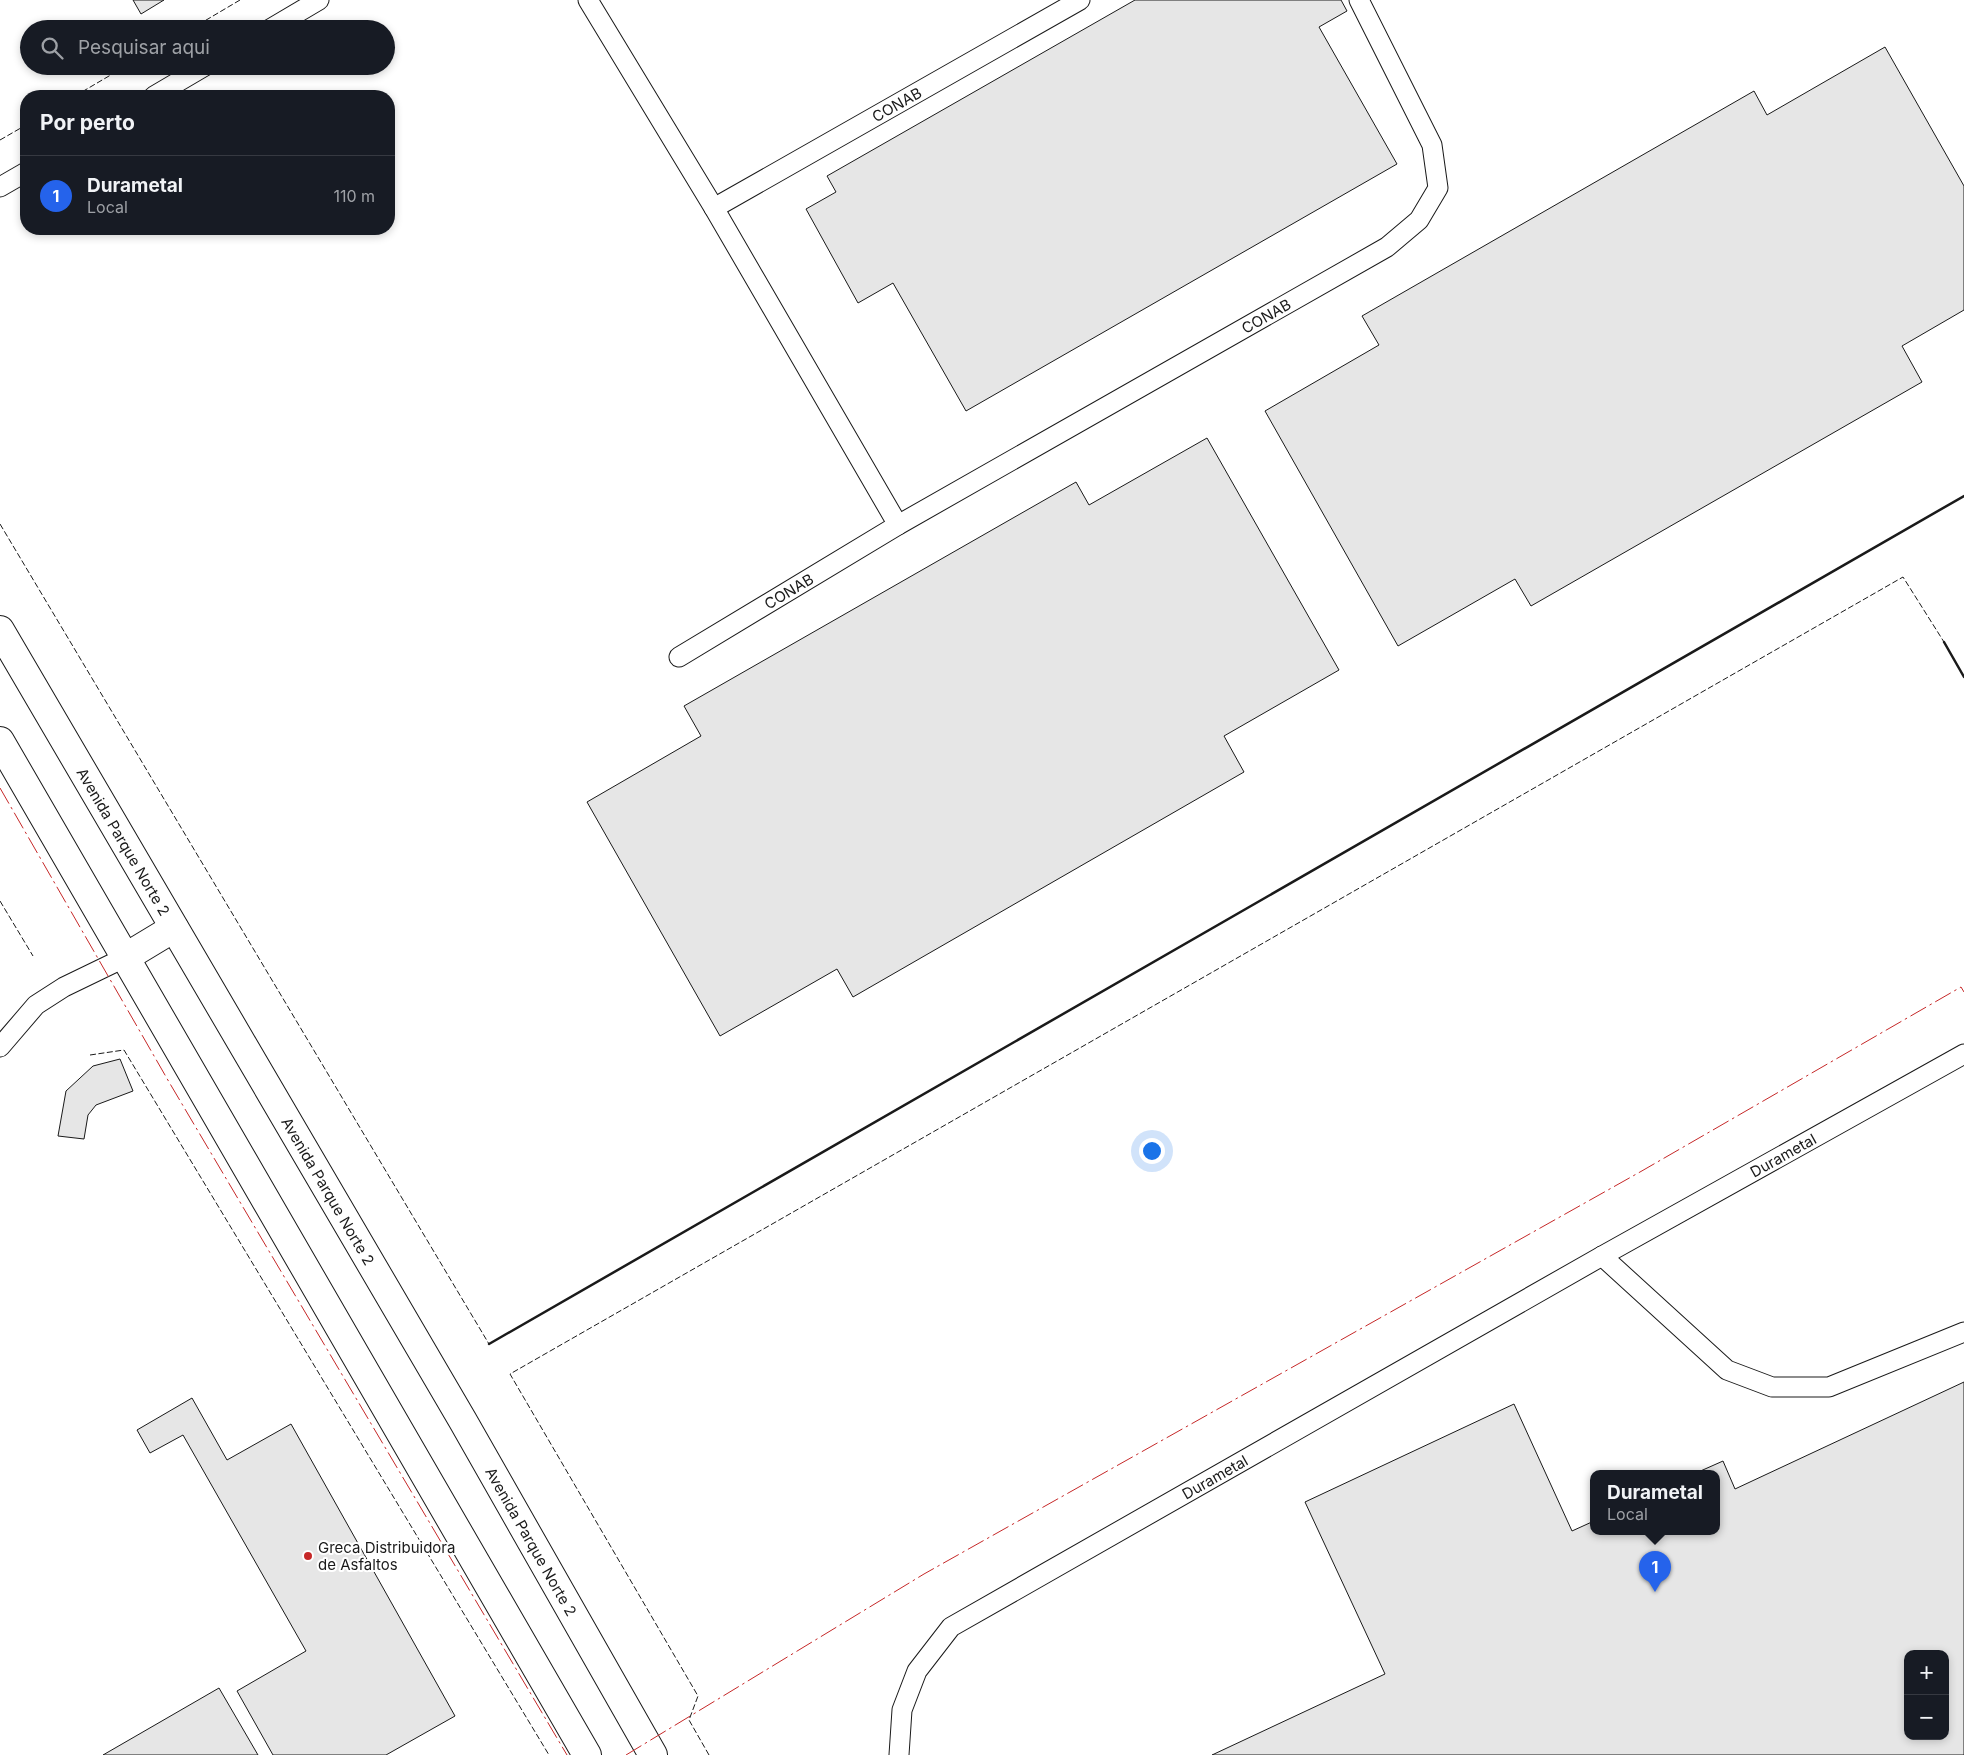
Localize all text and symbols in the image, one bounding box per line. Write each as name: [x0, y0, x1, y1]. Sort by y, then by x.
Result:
search box: [20, 20, 395, 75]
icon: search: [38, 34, 66, 62]
text: Pesquisar aqui: [78, 36, 210, 59]
street label: CONAB: [868, 83, 925, 126]
text: Por perto: [40, 110, 135, 135]
text: Durametal: [87, 174, 183, 197]
text: 1: [53, 186, 59, 206]
text: 110 m: [333, 186, 375, 206]
text: Local: [87, 197, 128, 217]
street label: CONAB: [1238, 294, 1294, 337]
street label: CONAB: [761, 569, 817, 613]
street label: Avenida Parque Norte 2: [73, 764, 174, 919]
street label: Avenida Parque Norte 2: [278, 1114, 379, 1268]
street label: Durametal: [1747, 1129, 1819, 1181]
your location: [1139, 1138, 1165, 1164]
street label: Durametal: [1178, 1450, 1251, 1503]
street label: Avenida Parque Norte 2: [482, 1464, 581, 1619]
popup: [1590, 1470, 1720, 1535]
text: Durametal: [1607, 1481, 1703, 1504]
text: Local: [1607, 1504, 1648, 1524]
place label: Greca Distribuidora de Asfaltos: [318, 1538, 455, 1574]
marker: Greca Distribuidora de Asfaltos: [302, 1550, 314, 1562]
pin: 1: [1639, 1551, 1671, 1592]
map controls: [1904, 1650, 1949, 1740]
button: +: [1904, 1650, 1949, 1695]
button: −: [1904, 1695, 1949, 1740]

